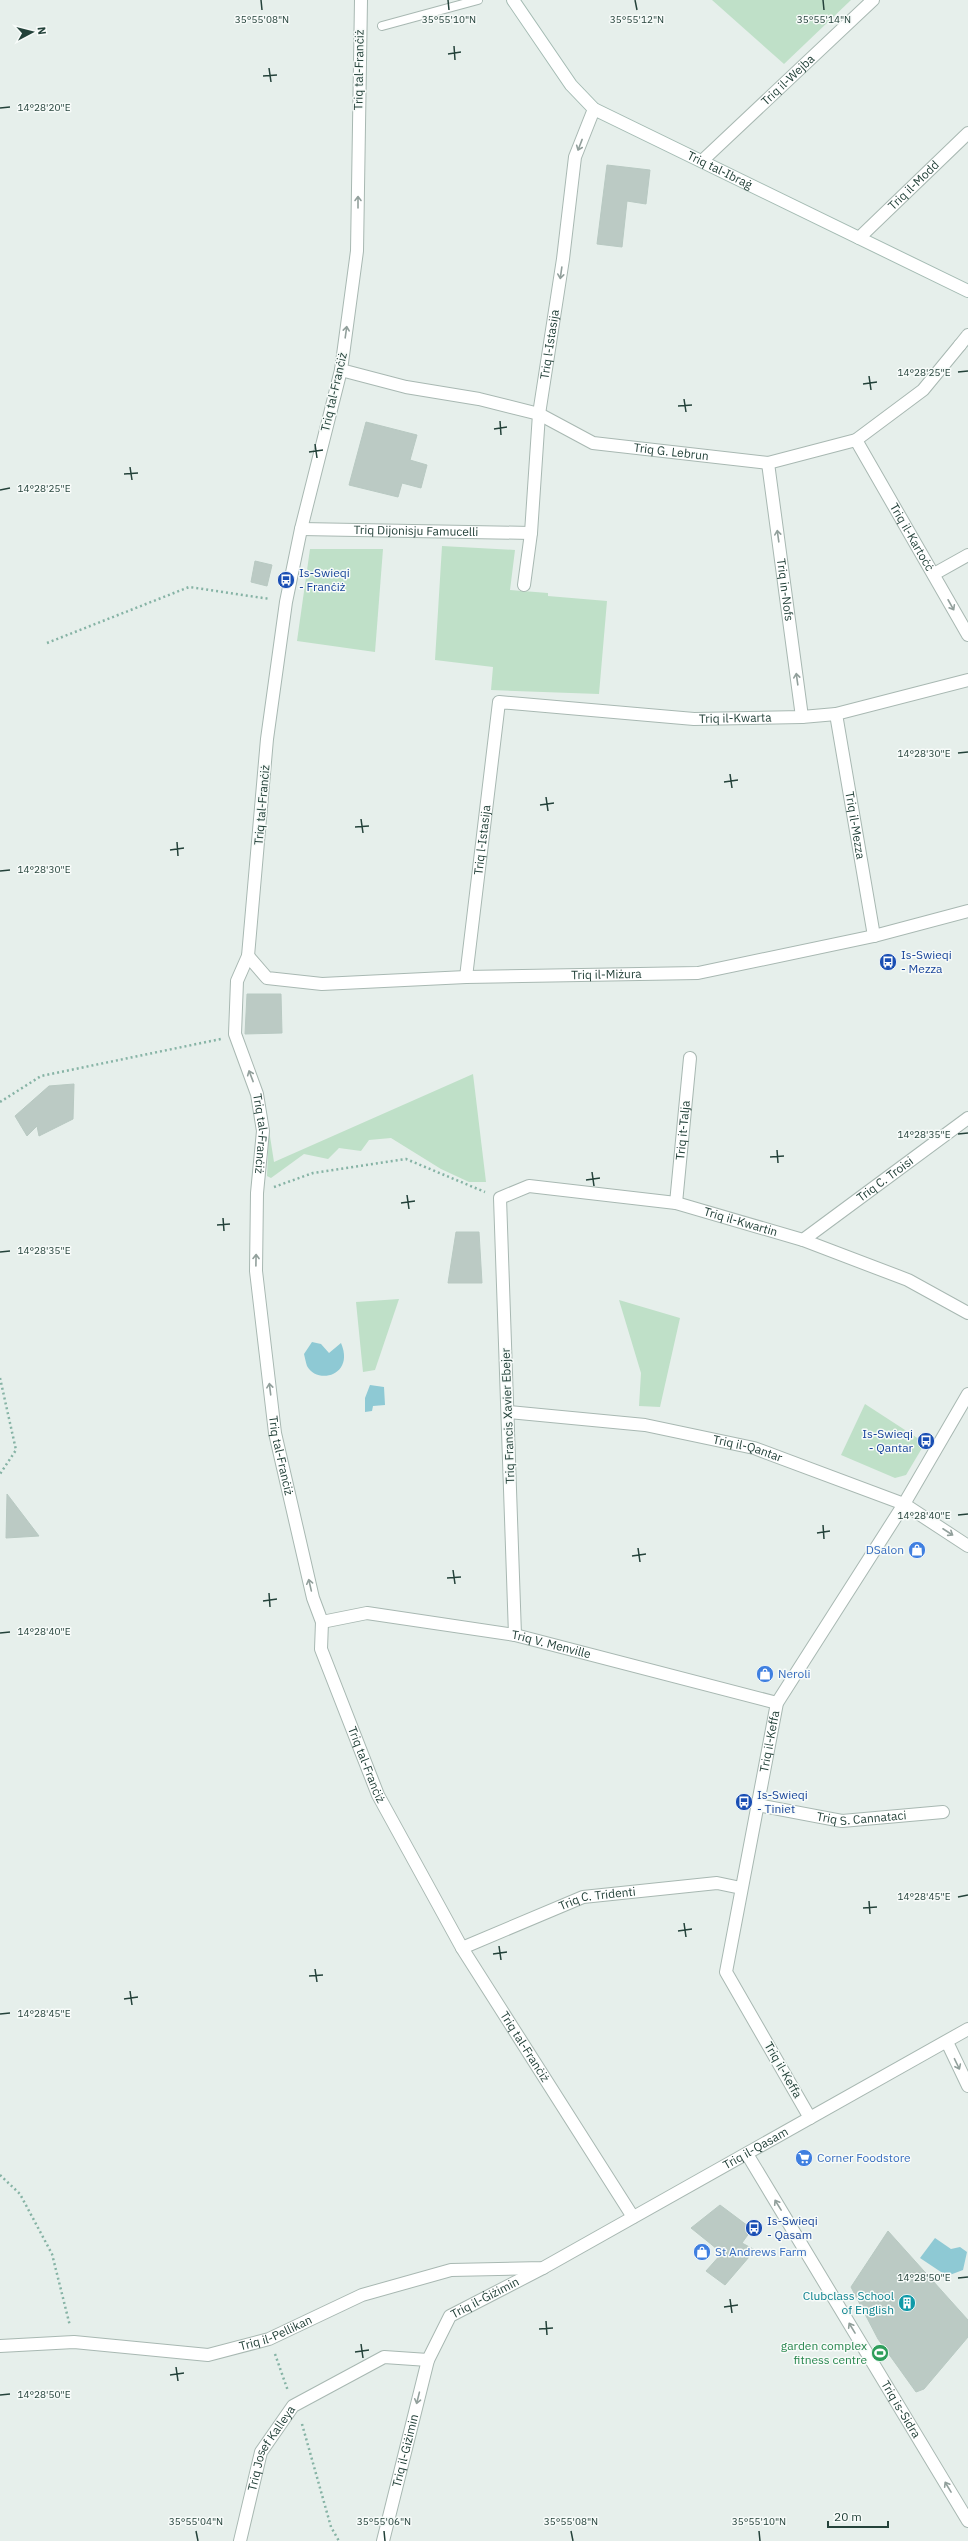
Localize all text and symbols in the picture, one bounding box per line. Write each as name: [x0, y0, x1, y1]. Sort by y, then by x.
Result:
north arrow: [12, 12, 52, 52]
text: 35°55'08"N: [235, 13, 289, 26]
text: 35°55'10"N: [422, 13, 476, 26]
text: 35°55'12"N: [610, 13, 664, 26]
text: 35°55'14"N: [797, 13, 851, 26]
text: N: [34, 26, 49, 36]
street label: Triq tal-Franċiż: [350, 29, 367, 110]
street label: Triq il-Wejba: [758, 51, 818, 108]
text: 14°28'20"E: [17, 101, 71, 114]
one-way arrow: [575, 138, 583, 150]
street label: Triq tal-Ibraġ: [685, 148, 756, 192]
street label: Triq il-Modd: [885, 157, 942, 213]
one-way arrow: [354, 196, 362, 209]
one-way arrow: [557, 266, 565, 279]
street label: Triq l-Istasija: [536, 308, 562, 381]
one-way arrow: [342, 326, 350, 339]
street label: Triq tal-Franċiż: [317, 350, 350, 433]
text: 14°28'25"E: [897, 366, 951, 379]
street label: Triq G. Lebrun: [633, 440, 710, 463]
text: 14°28'25"E: [17, 482, 71, 495]
street label: Triq il-Kartoċċ: [887, 500, 938, 573]
street label: Triq Dijonisju Famucelli: [353, 522, 479, 539]
one-way arrow: [774, 530, 782, 543]
street label: Triq in-Nofs: [774, 558, 797, 622]
place label: Is-Swieqi - Franċiż: [299, 565, 350, 594]
bus stop icon: Is-Swieqi - Franċiż: [276, 570, 296, 590]
one-way arrow: [948, 599, 956, 611]
one-way arrow: [793, 672, 801, 685]
street label: Triq il-Kwarta: [699, 710, 772, 726]
text: 14°28'30"E: [897, 747, 951, 760]
street label: Triq tal-Franċiż: [251, 764, 273, 846]
street label: Triq il-Mezza: [842, 790, 869, 861]
street label: Triq l-Istasija: [470, 803, 494, 876]
text: 14°28'30"E: [17, 863, 71, 876]
place label: Is-Swieqi - Mezza: [901, 947, 952, 976]
bus stop icon: Is-Swieqi - Mezza: [878, 952, 898, 972]
street label: Triq il-Miżura: [571, 966, 642, 982]
one-way arrow: [246, 1071, 254, 1083]
street label: Triq tal-Franċiż: [250, 1092, 271, 1175]
street label: Triq it-Talja: [672, 1099, 693, 1161]
text: 14°28'35"E: [897, 1128, 951, 1141]
street label: Triq C. Troisi: [854, 1153, 916, 1205]
street label: Triq il-Kwartin: [702, 1204, 779, 1239]
text: 14°28'35"E: [17, 1244, 71, 1257]
one-way arrow: [252, 1254, 260, 1267]
street label: Triq Francis Xavier Ebejer: [498, 1347, 517, 1484]
one-way arrow: [266, 1383, 274, 1396]
street label: Triq tal-Franċiż: [266, 1415, 297, 1497]
place label: Is-Swieqi - Qantar: [862, 1426, 914, 1455]
bus stop icon: Is-Swieqi - Qantar: [916, 1431, 936, 1451]
street label: Triq il-Qantar: [712, 1432, 785, 1465]
text: 14°28'40"E: [897, 1509, 951, 1522]
one-way arrow: [942, 1528, 953, 1536]
shop icon: DSalon: [907, 1540, 927, 1560]
place label: DSalon: [866, 1542, 904, 1557]
one-way arrow: [306, 1579, 314, 1592]
text: 14°28'40"E: [17, 1625, 71, 1638]
street label: Triq V. Menville: [511, 1627, 593, 1662]
shop icon: Neroli: [755, 1664, 775, 1684]
place label: Neroli: [778, 1666, 810, 1681]
street label: Triq il-Keffa: [756, 1709, 783, 1774]
street label: Triq tal-Franċiż: [345, 1724, 389, 1806]
place label: Is-Swieqi - Tiniet: [757, 1787, 808, 1816]
bus stop icon: Is-Swieqi - Tiniet: [734, 1792, 754, 1812]
street label: Triq S. Cannataci: [815, 1807, 907, 1828]
street label: Triq C. Tridenti: [556, 1884, 636, 1913]
text: 14°28'45"E: [897, 1890, 951, 1903]
text: 14°28'45"E: [17, 2007, 71, 2020]
street label: Triq tal-Franċiż: [497, 2008, 553, 2085]
street label: Triq il-Keffa: [761, 2039, 806, 2101]
one-way arrow: [954, 2057, 961, 2069]
street label: Triq il-Qasam: [720, 2124, 791, 2172]
supermarket icon: Corner Foodstore: [794, 2148, 814, 2168]
place label: Corner Foodstore: [817, 2150, 911, 2165]
one-way arrow: [773, 2199, 781, 2211]
place label: Is-Swieqi - Qasam: [767, 2213, 818, 2242]
bus stop icon: Is-Swieqi - Qasam: [744, 2218, 764, 2238]
shop icon: St Andrews Farm: [692, 2242, 712, 2262]
place label: St Andrews Farm: [715, 2244, 807, 2259]
text: 14°28'50"E: [897, 2271, 951, 2284]
street label: Triq il-Ġiżimin: [448, 2274, 521, 2321]
place label: Clubclass School of English: [803, 2288, 894, 2317]
building icon: Clubclass School of English: [897, 2293, 917, 2313]
street label: Triq il-Pellikan: [238, 2312, 314, 2353]
one-way arrow: [848, 2322, 856, 2334]
place label: garden complex fitness centre: [781, 2338, 867, 2367]
sports icon: garden complex fitness centre: [870, 2343, 890, 2363]
street label: Triq is-Sidra: [878, 2377, 925, 2441]
text: 14°28'50"E: [17, 2388, 71, 2401]
one-way arrow: [414, 2391, 422, 2404]
street label: Triq Josef Kalleya: [244, 2402, 298, 2492]
street label: Triq il-Giżimin: [389, 2412, 421, 2489]
one-way arrow: [944, 2482, 952, 2493]
scale bar: [828, 2503, 888, 2529]
text: 20 m: [834, 2509, 862, 2524]
text: 35°55'04"N: [169, 2515, 223, 2528]
text: 35°55'06"N: [357, 2515, 411, 2528]
text: 35°55'08"N: [544, 2515, 598, 2528]
text: 35°55'10"N: [732, 2515, 786, 2528]

